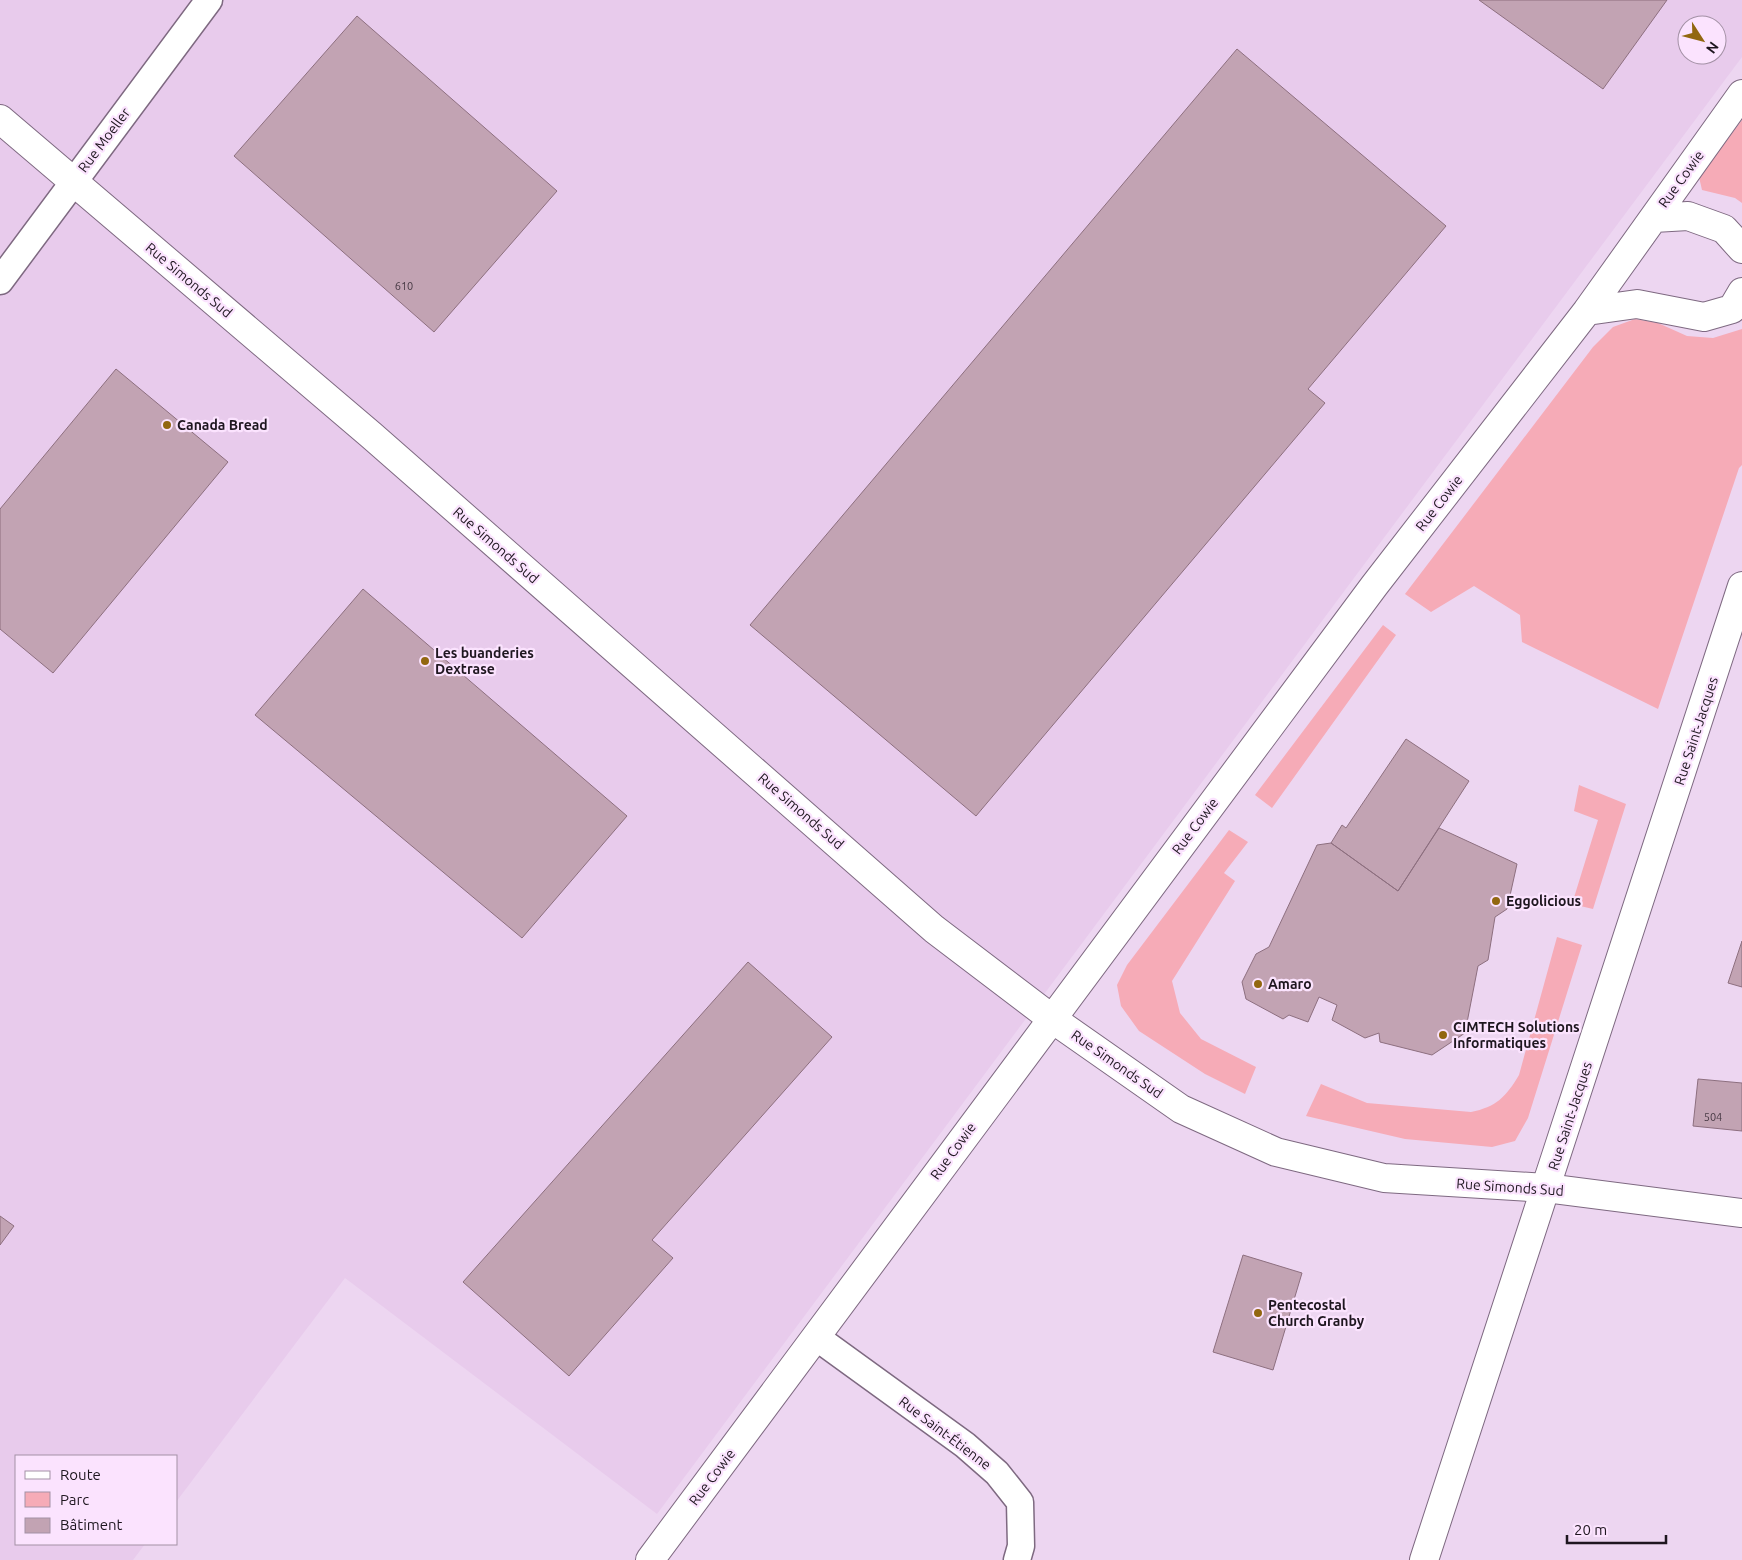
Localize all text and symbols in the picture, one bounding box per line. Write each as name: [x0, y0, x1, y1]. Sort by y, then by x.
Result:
north arrow: [1677, 15, 1727, 65]
text: N: [1703, 39, 1722, 57]
street label: Rue Moeller: [75, 104, 134, 175]
street label: Rue Cowie: [1655, 147, 1707, 211]
street label: Rue Simonds Sud: [143, 239, 235, 321]
house number: 610: [395, 280, 413, 292]
place label: Canada Bread: [177, 417, 268, 433]
marker: Canada Bread: [161, 419, 173, 431]
street label: Rue Cowie: [1412, 472, 1466, 534]
street label: Rue Simonds Sud: [450, 504, 542, 586]
place label: Les buanderies Dextrase: [435, 645, 534, 677]
marker: Les buanderies Dextrase: [419, 655, 431, 667]
street label: Rue Saint-Jacques: [1671, 675, 1721, 787]
street label: Rue Simonds Sud: [755, 770, 847, 852]
street label: Rue Cowie: [1169, 795, 1221, 857]
place label: Eggolicious: [1506, 893, 1582, 909]
marker: Eggolicious: [1490, 895, 1502, 907]
place label: Amaro: [1268, 976, 1312, 992]
marker: Amaro: [1252, 978, 1264, 990]
place label: CIMTECH Solutions Informatiques: [1453, 1019, 1580, 1051]
street label: Rue Simonds Sud: [1068, 1027, 1166, 1101]
marker: CIMTECH Solutions Informatiques: [1437, 1029, 1449, 1041]
street label: Rue Saint-Jacques: [1545, 1060, 1595, 1172]
house number: 504: [1704, 1111, 1722, 1123]
street label: Rue Cowie: [927, 1119, 979, 1183]
street label: Rue Simonds Sud: [1456, 1175, 1564, 1199]
place label: Pentecostal Church Granby: [1268, 1297, 1365, 1329]
marker: Pentecostal Church Granby: [1252, 1307, 1264, 1319]
street label: Rue Saint-Étienne: [896, 1392, 995, 1473]
street label: Rue Cowie: [686, 1446, 738, 1508]
legend: [15, 1455, 178, 1545]
text: Route: [60, 1466, 101, 1483]
text: Parc: [60, 1491, 89, 1508]
scale bar: [1567, 1512, 1666, 1544]
text: Bâtiment: [60, 1516, 123, 1533]
text: 20 m: [1574, 1521, 1607, 1538]

